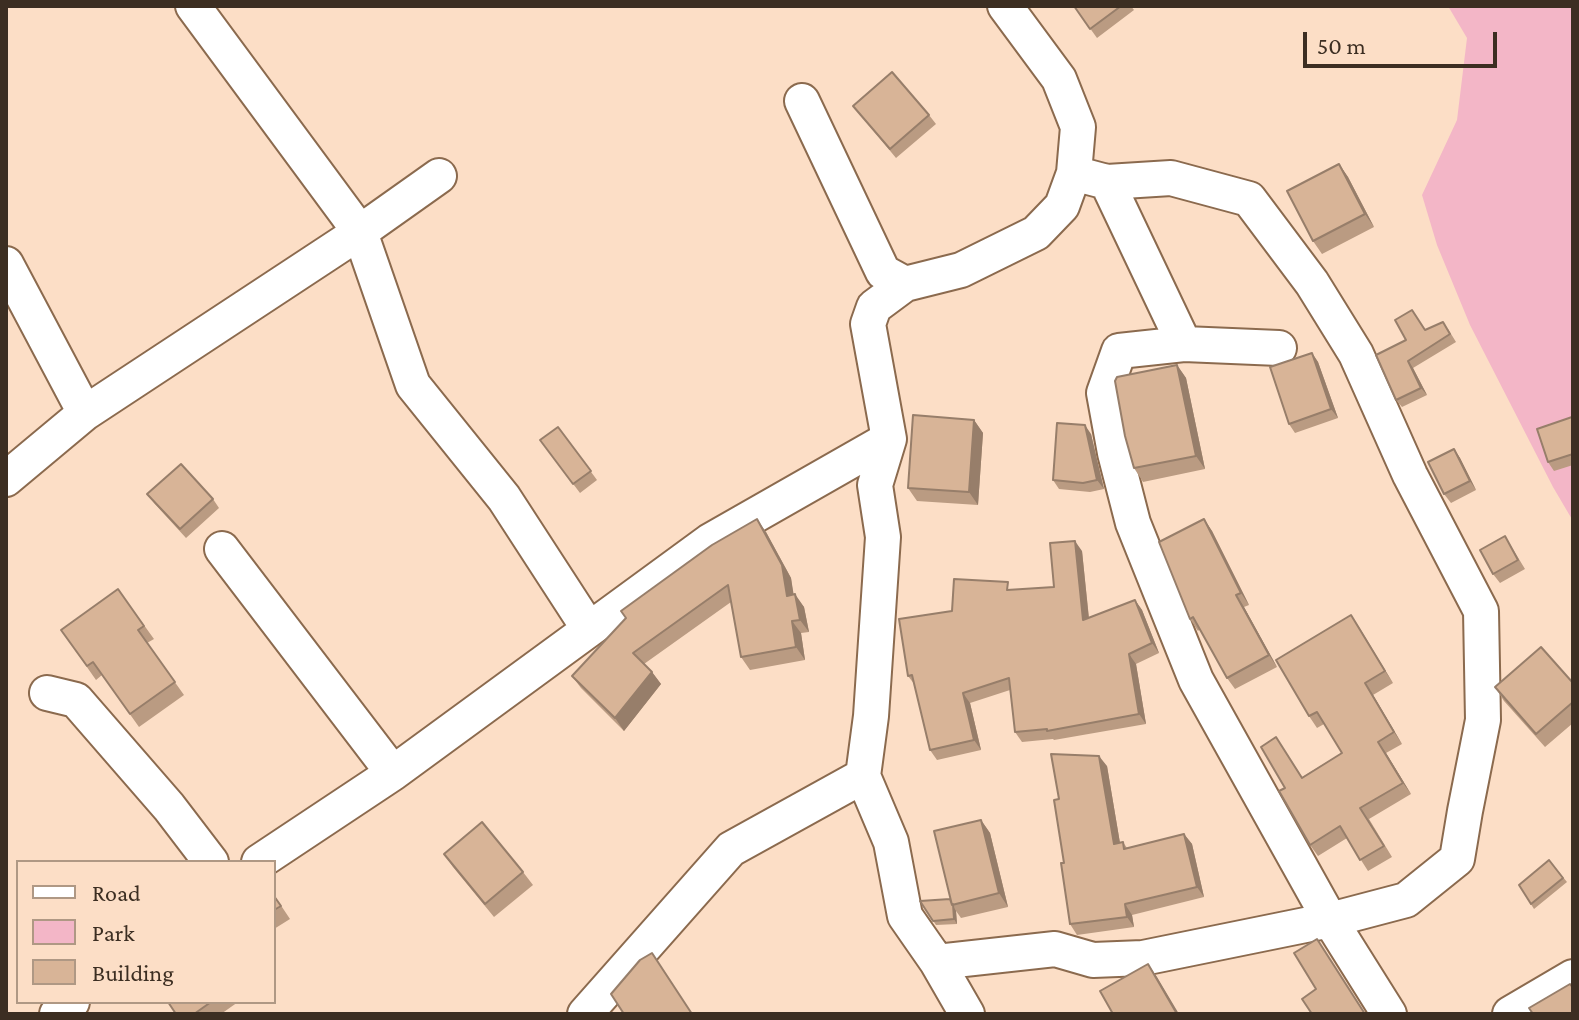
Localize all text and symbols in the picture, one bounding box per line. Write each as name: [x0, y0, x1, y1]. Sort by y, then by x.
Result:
scale bar: [1307, 16, 1501, 66]
text: 50 m: [1317, 32, 1366, 59]
legend: [16, 860, 276, 1004]
text: Road: [92, 879, 141, 906]
text: Park: [92, 919, 135, 946]
text: Building: [92, 959, 174, 986]

